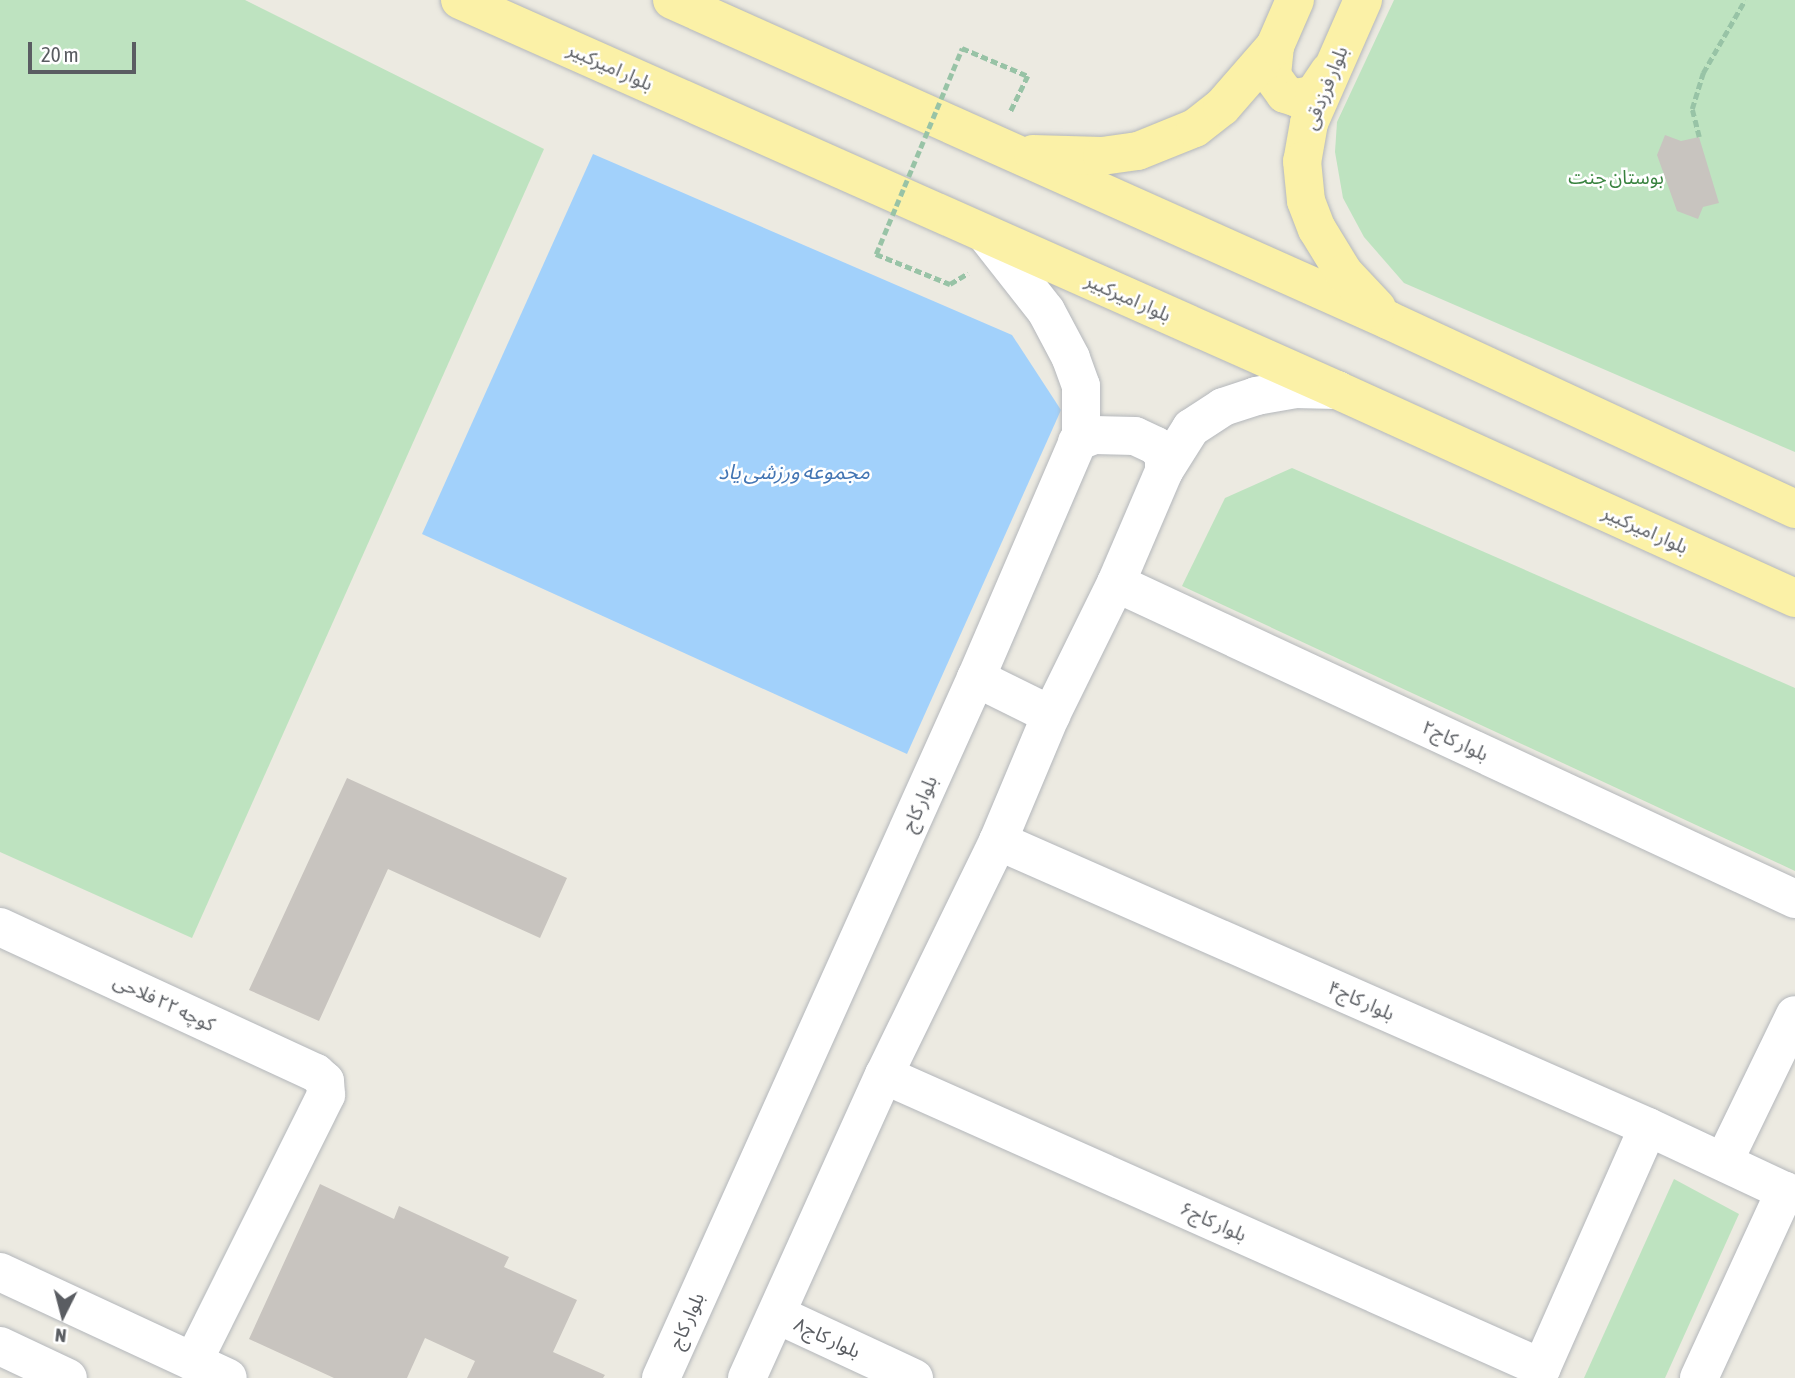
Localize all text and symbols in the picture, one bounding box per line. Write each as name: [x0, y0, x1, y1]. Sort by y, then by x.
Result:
scale bar: [32, 28, 140, 72]
street label: بلوار امیرکبیر: [564, 38, 656, 96]
text: 20 m: [41, 42, 79, 66]
street label: بلوار فرزدقی: [1299, 43, 1353, 133]
park label: بوستان جنت: [1568, 167, 1664, 189]
street label: بلوار امیرکبیر: [1082, 269, 1174, 327]
water label: مجموعه ورزشی یاد: [718, 458, 870, 484]
street label: بلوار امیرکبیر: [1599, 501, 1691, 559]
street label: بلوار کاج۲: [1418, 716, 1492, 766]
street label: بلوار کاج: [898, 772, 942, 836]
street label: کوچه ۲۲ فلاحی: [110, 970, 218, 1036]
street label: بلوار کاج۴: [1324, 976, 1398, 1026]
street label: بلوار کاج۶: [1176, 1197, 1250, 1247]
north arrow: [28, 1280, 98, 1350]
street label: بلوار کاج: [665, 1289, 709, 1353]
street label: بلوار کاج۸: [790, 1313, 864, 1363]
text: N: [54, 1324, 68, 1347]

